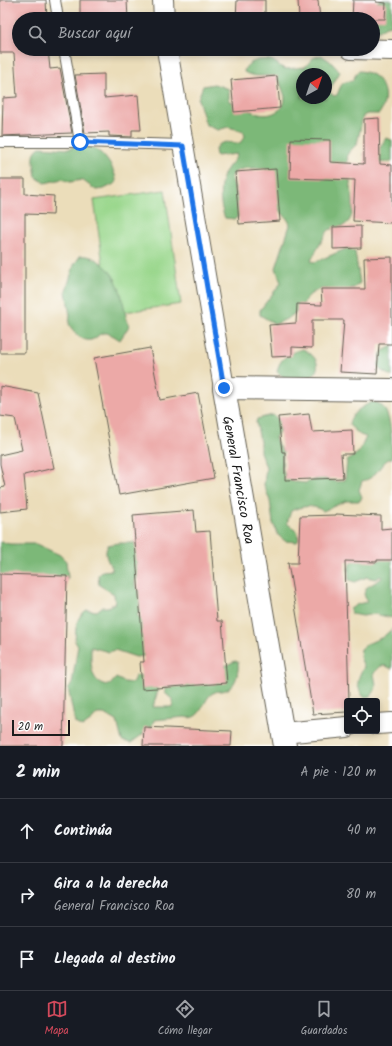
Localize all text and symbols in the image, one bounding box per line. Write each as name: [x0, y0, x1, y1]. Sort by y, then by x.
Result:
search box: [12, 12, 380, 56]
text: Buscar aquí: [58, 22, 131, 46]
icon: search: [26, 23, 48, 45]
north arrow: [296, 68, 332, 104]
route start: [71, 133, 89, 151]
route end: [215, 379, 233, 397]
street label: General Francisco Roa: [216, 414, 260, 546]
map controls: [344, 698, 380, 734]
button: locate: [344, 698, 380, 734]
scale bar: [12, 718, 70, 737]
text: 20 m: [18, 718, 43, 736]
text: 2 min: [16, 759, 60, 786]
text: A pie · 120 m: [301, 762, 376, 783]
text: Continúa: [54, 819, 112, 843]
icon: ahead: [16, 820, 38, 842]
text: 40 m: [347, 820, 376, 841]
text: Gira a la derecha: [54, 872, 168, 896]
icon: right: [16, 884, 38, 906]
text: 80 m: [346, 884, 376, 905]
text: General Francisco Roa: [54, 896, 174, 917]
text: Llegada al destino: [54, 947, 176, 971]
icon: arrive: [16, 948, 38, 970]
tab: Mapa: [45, 998, 69, 1040]
tab: Cómo llegar: [158, 998, 212, 1040]
tab: Guardados: [301, 998, 347, 1040]

